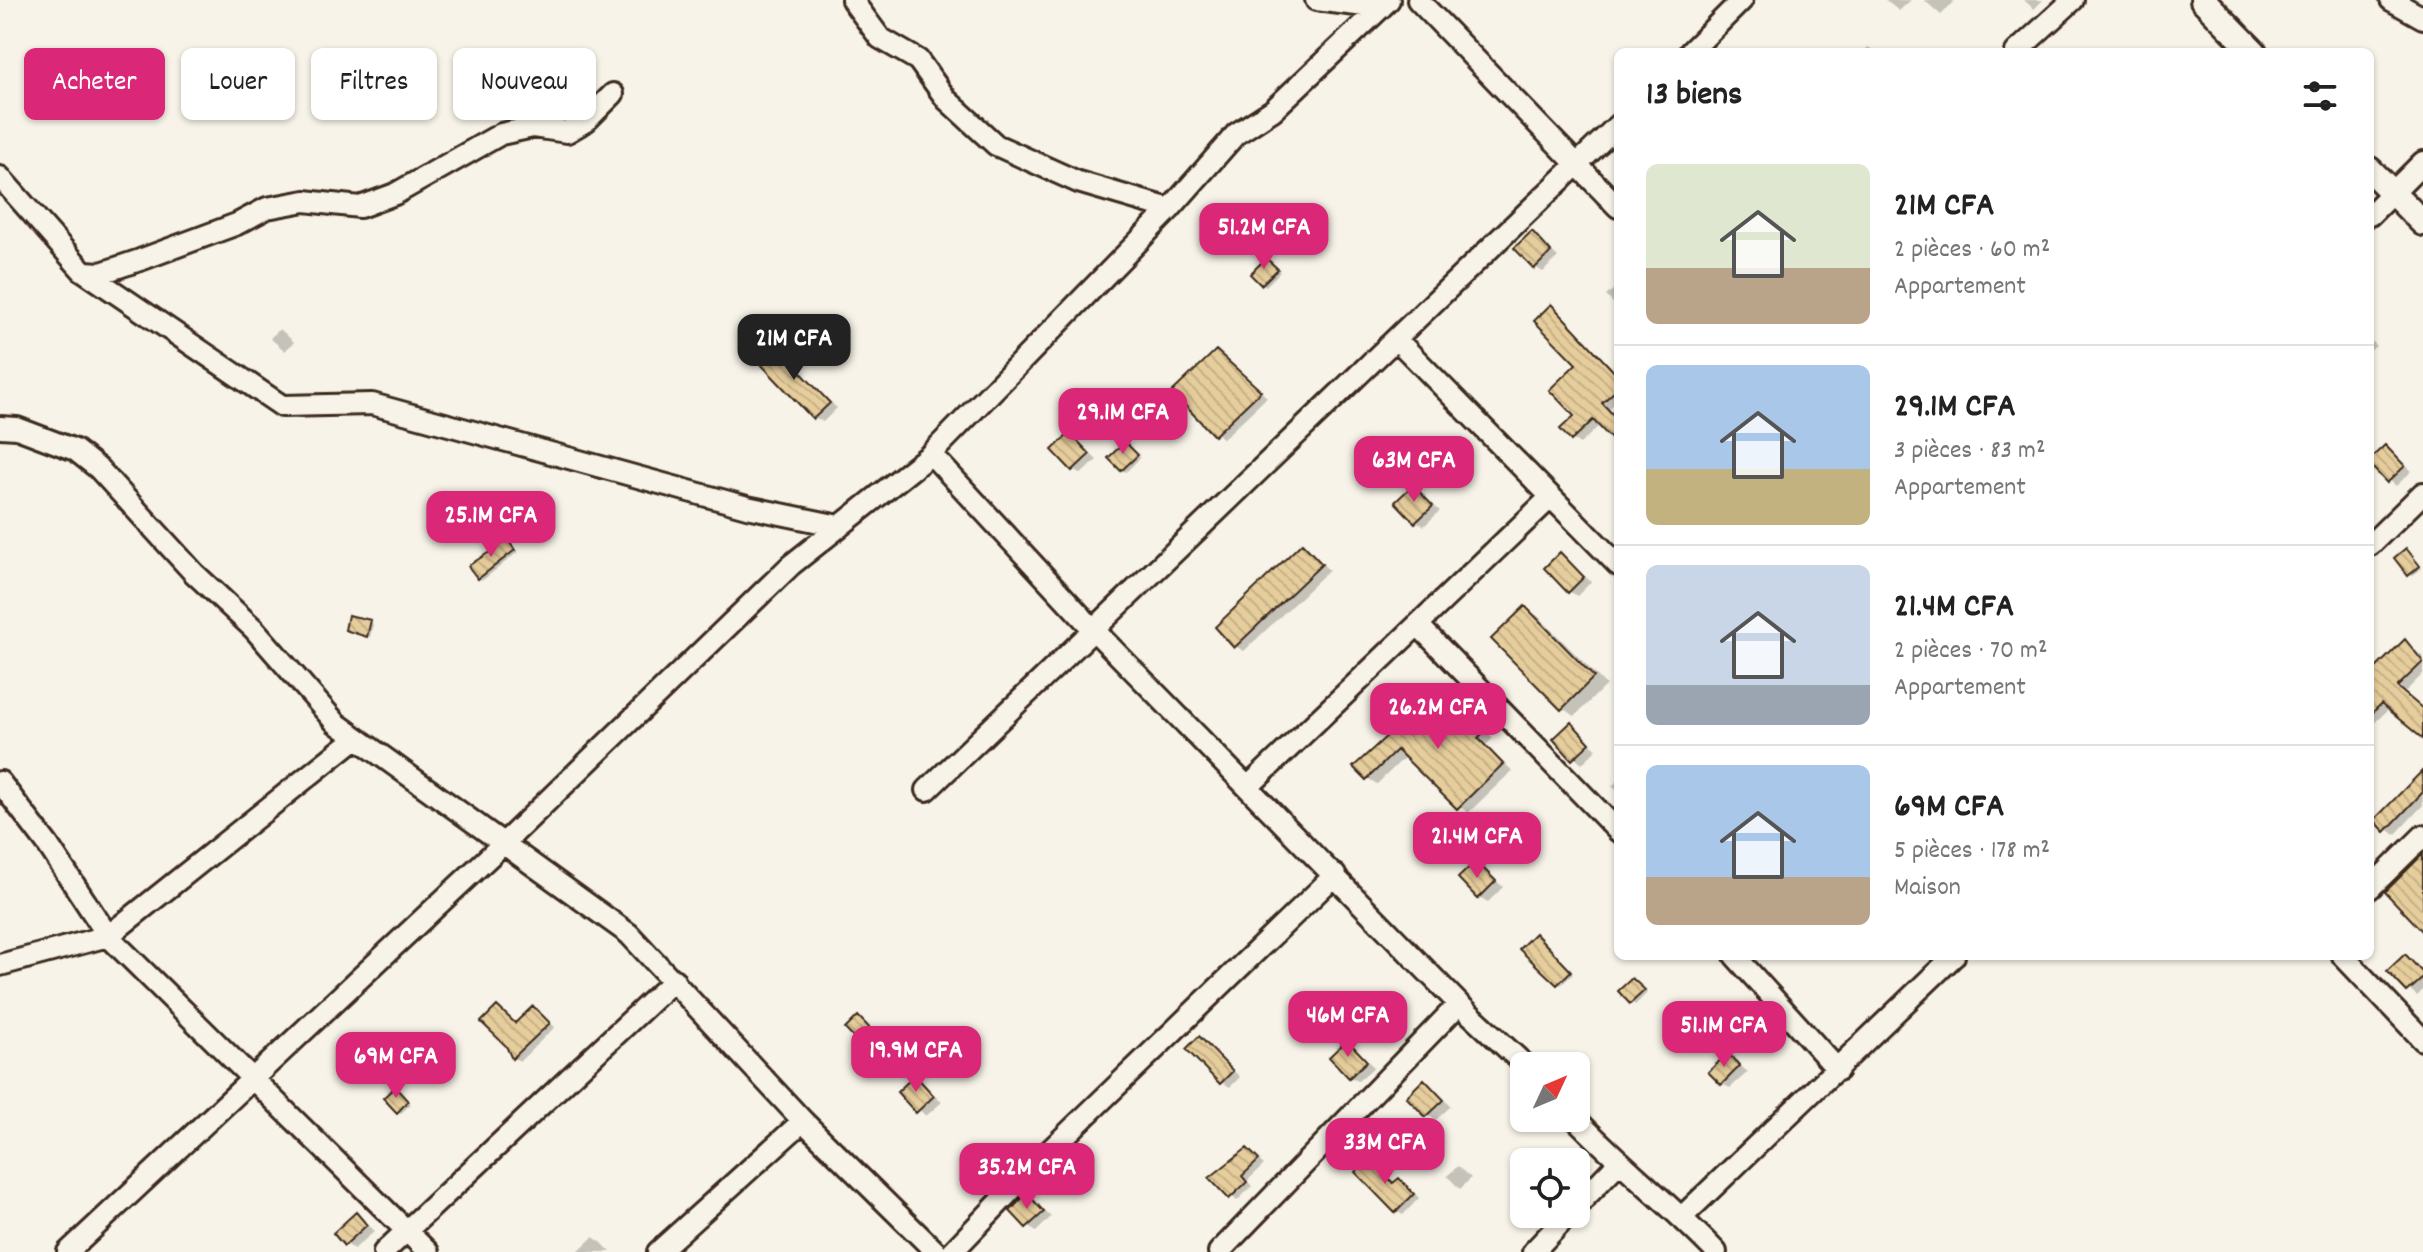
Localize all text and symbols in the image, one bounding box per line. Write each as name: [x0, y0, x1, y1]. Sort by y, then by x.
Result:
chip: Acheter: [24, 48, 165, 120]
chip: Louer: [181, 48, 295, 120]
chip: Filtres: [311, 48, 437, 120]
chip: Nouveau: [453, 48, 596, 120]
text: 13 biens: [1646, 72, 1742, 121]
icon: filters: [2298, 74, 2342, 118]
text: 21M CFA: [1894, 183, 1995, 232]
icon: home: [1710, 196, 1806, 292]
pin: 51.2M CFA: [1172, 203, 1356, 271]
text: 51.2M CFA: [1217, 210, 1311, 247]
text: 2 pièces · 60 m²: [1894, 232, 2050, 269]
text: Appartement: [1894, 269, 2026, 306]
pin: 21M CFA: [720, 314, 868, 382]
text: 21M CFA: [756, 321, 832, 358]
text: 29.1M CFA: [1894, 384, 2016, 433]
pin: 29.1M CFA: [1031, 388, 1215, 456]
text: 29.1M CFA: [1076, 395, 1170, 432]
icon: home: [1710, 397, 1806, 493]
text: 3 pièces · 83 m²: [1894, 433, 2045, 470]
pin: 63M CFA: [1340, 436, 1488, 504]
text: 63M CFA: [1372, 443, 1456, 480]
text: Appartement: [1894, 470, 2026, 507]
pin: 25.1M CFA: [399, 491, 583, 559]
text: 25.1M CFA: [444, 498, 538, 535]
text: 21.4M CFA: [1894, 584, 2014, 633]
icon: home: [1710, 597, 1806, 693]
text: 2 pièces · 70 m²: [1894, 633, 2047, 670]
text: Appartement: [1894, 670, 2026, 707]
pin: 26.2M CFA: [1346, 683, 1530, 751]
text: 26.2M CFA: [1388, 690, 1488, 727]
text: 69M CFA: [1894, 784, 2004, 833]
icon: home: [1710, 797, 1806, 893]
pin: 21.4M CFA: [1385, 812, 1569, 880]
text: 21.4M CFA: [1431, 819, 1523, 856]
text: 5 pièces · 178 m²: [1894, 833, 2050, 870]
text: Maison: [1894, 870, 1961, 907]
pin: 46M CFA: [1274, 991, 1422, 1059]
text: 46M CFA: [1306, 998, 1390, 1035]
pin: 51.1M CFA: [1632, 1001, 1816, 1069]
text: 51.1M CFA: [1680, 1008, 1768, 1045]
pin: 19.9M CFA: [824, 1026, 1008, 1094]
pin: 69M CFA: [322, 1032, 470, 1100]
text: 19.9M CFA: [869, 1033, 963, 1070]
text: 69M CFA: [354, 1039, 438, 1076]
north arrow: [1510, 1052, 1590, 1132]
map controls: [1510, 1052, 1590, 1228]
pin: 33M CFA: [1311, 1118, 1459, 1186]
text: 33M CFA: [1344, 1125, 1426, 1162]
pin: 35.2M CFA: [935, 1143, 1119, 1211]
button: locate: [1510, 1148, 1590, 1228]
text: 35.2M CFA: [977, 1150, 1077, 1187]

